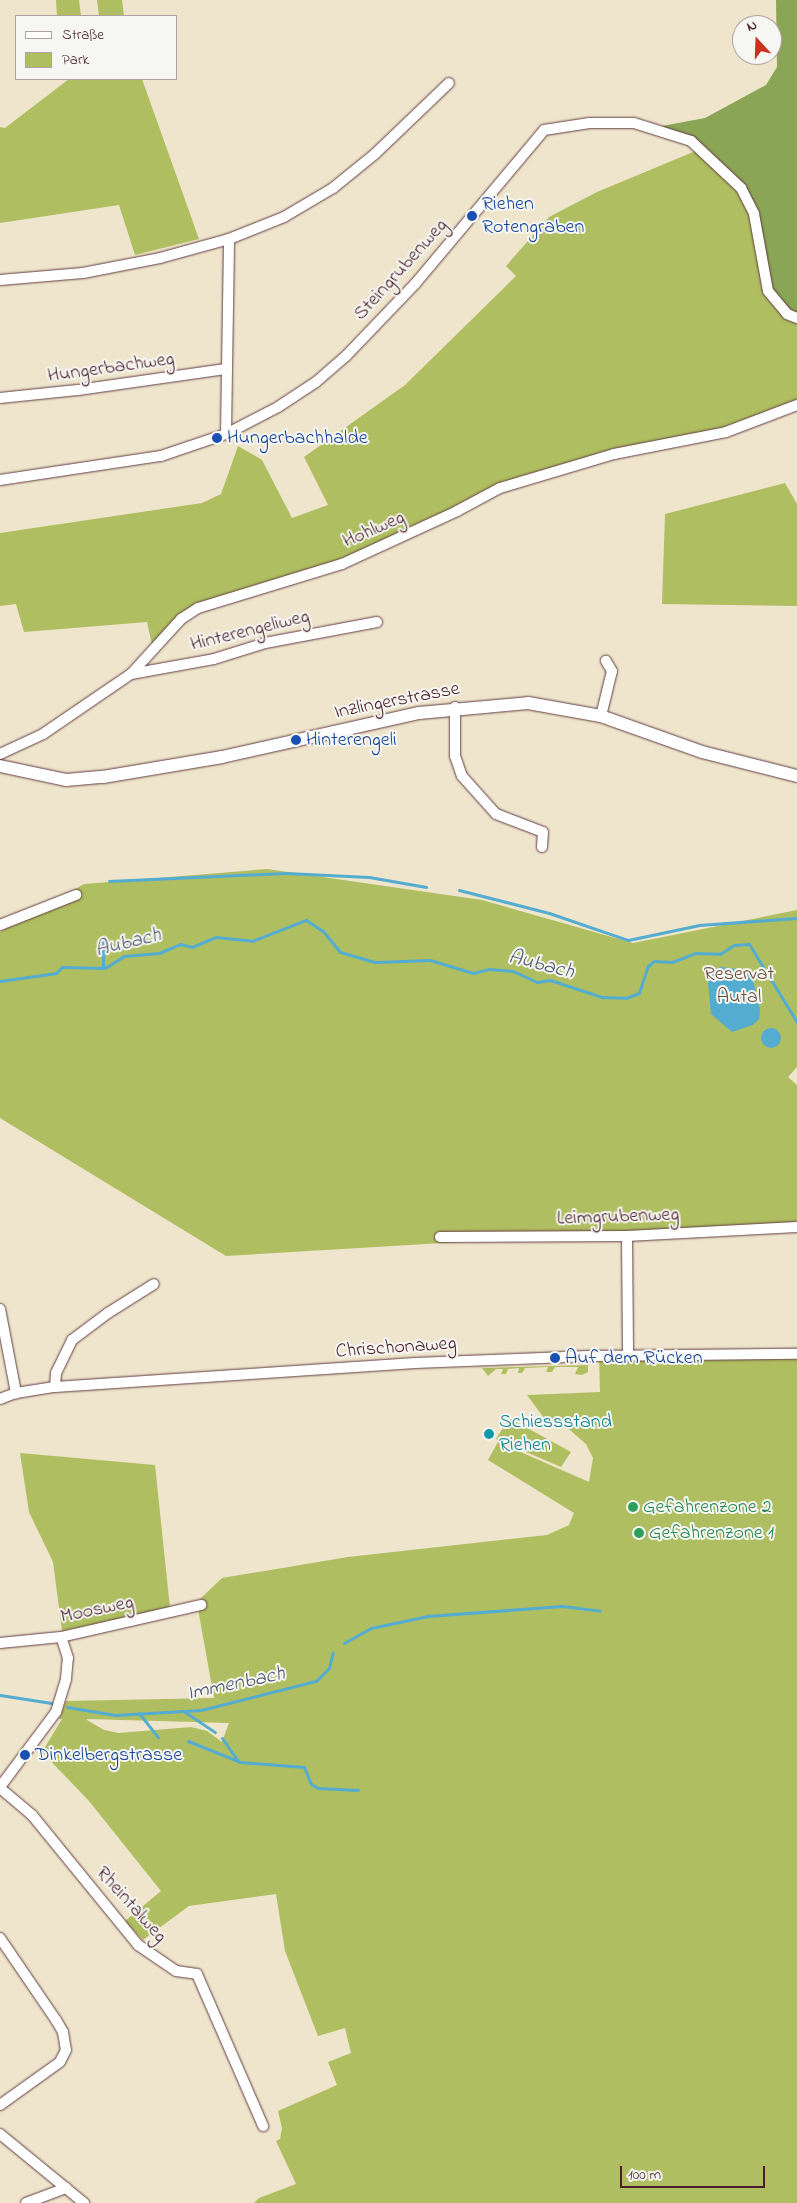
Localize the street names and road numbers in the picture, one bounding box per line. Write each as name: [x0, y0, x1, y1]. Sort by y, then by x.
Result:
street label: Steingrubenweg: [349, 214, 453, 326]
street label: Hungerbachweg: [46, 347, 176, 389]
street label: Hohlweg: [339, 506, 409, 554]
street label: Hinterengeliweg: [188, 605, 312, 657]
street label: Inzlingerstrasse: [332, 677, 462, 725]
street label: Leimgrubenweg: [556, 1203, 680, 1231]
street label: Chrischonaweg: [335, 1332, 457, 1364]
street label: Moosweg: [58, 1591, 136, 1629]
street label: Rheintalweg: [90, 1862, 172, 1948]

